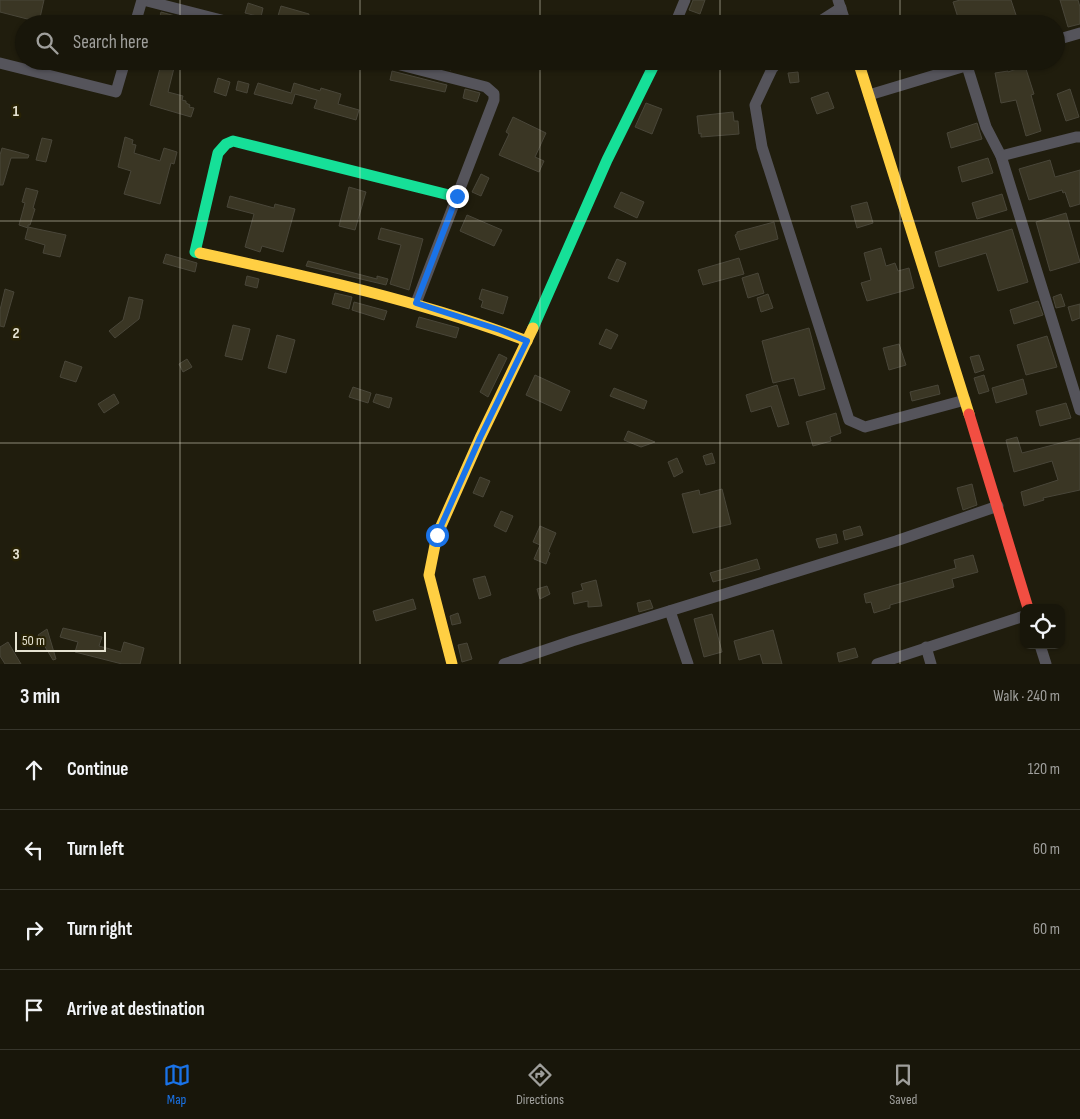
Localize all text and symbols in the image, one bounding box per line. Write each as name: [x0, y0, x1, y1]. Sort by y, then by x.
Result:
search box: [15, 15, 1065, 70]
icon: search: [33, 29, 61, 57]
text: Search here: [73, 31, 149, 54]
text: 1: [13, 102, 20, 121]
route end: [446, 185, 469, 208]
text: 2: [12, 324, 20, 343]
route start: [426, 524, 449, 547]
text: 3: [12, 545, 20, 564]
map controls: [1020, 604, 1065, 649]
button: locate: [1020, 604, 1065, 649]
scale bar: [15, 629, 106, 652]
text: 50 m: [22, 632, 45, 649]
text: 3 min: [20, 684, 60, 709]
text: Walk · 240 m: [993, 687, 1060, 706]
icon: ahead: [20, 756, 48, 784]
text: Continue: [67, 758, 128, 781]
text: 120 m: [1028, 760, 1060, 779]
icon: left: [20, 836, 48, 864]
text: Turn left: [67, 838, 124, 861]
text: 60 m: [1033, 840, 1060, 859]
icon: right: [20, 916, 48, 944]
text: Turn right: [67, 918, 132, 941]
text: 60 m: [1033, 920, 1060, 939]
icon: arrive: [20, 996, 48, 1024]
text: Arrive at destination: [67, 998, 205, 1021]
tab: Map: [163, 1061, 191, 1108]
tab: Directions: [516, 1061, 564, 1108]
tab: Saved: [889, 1061, 917, 1108]

